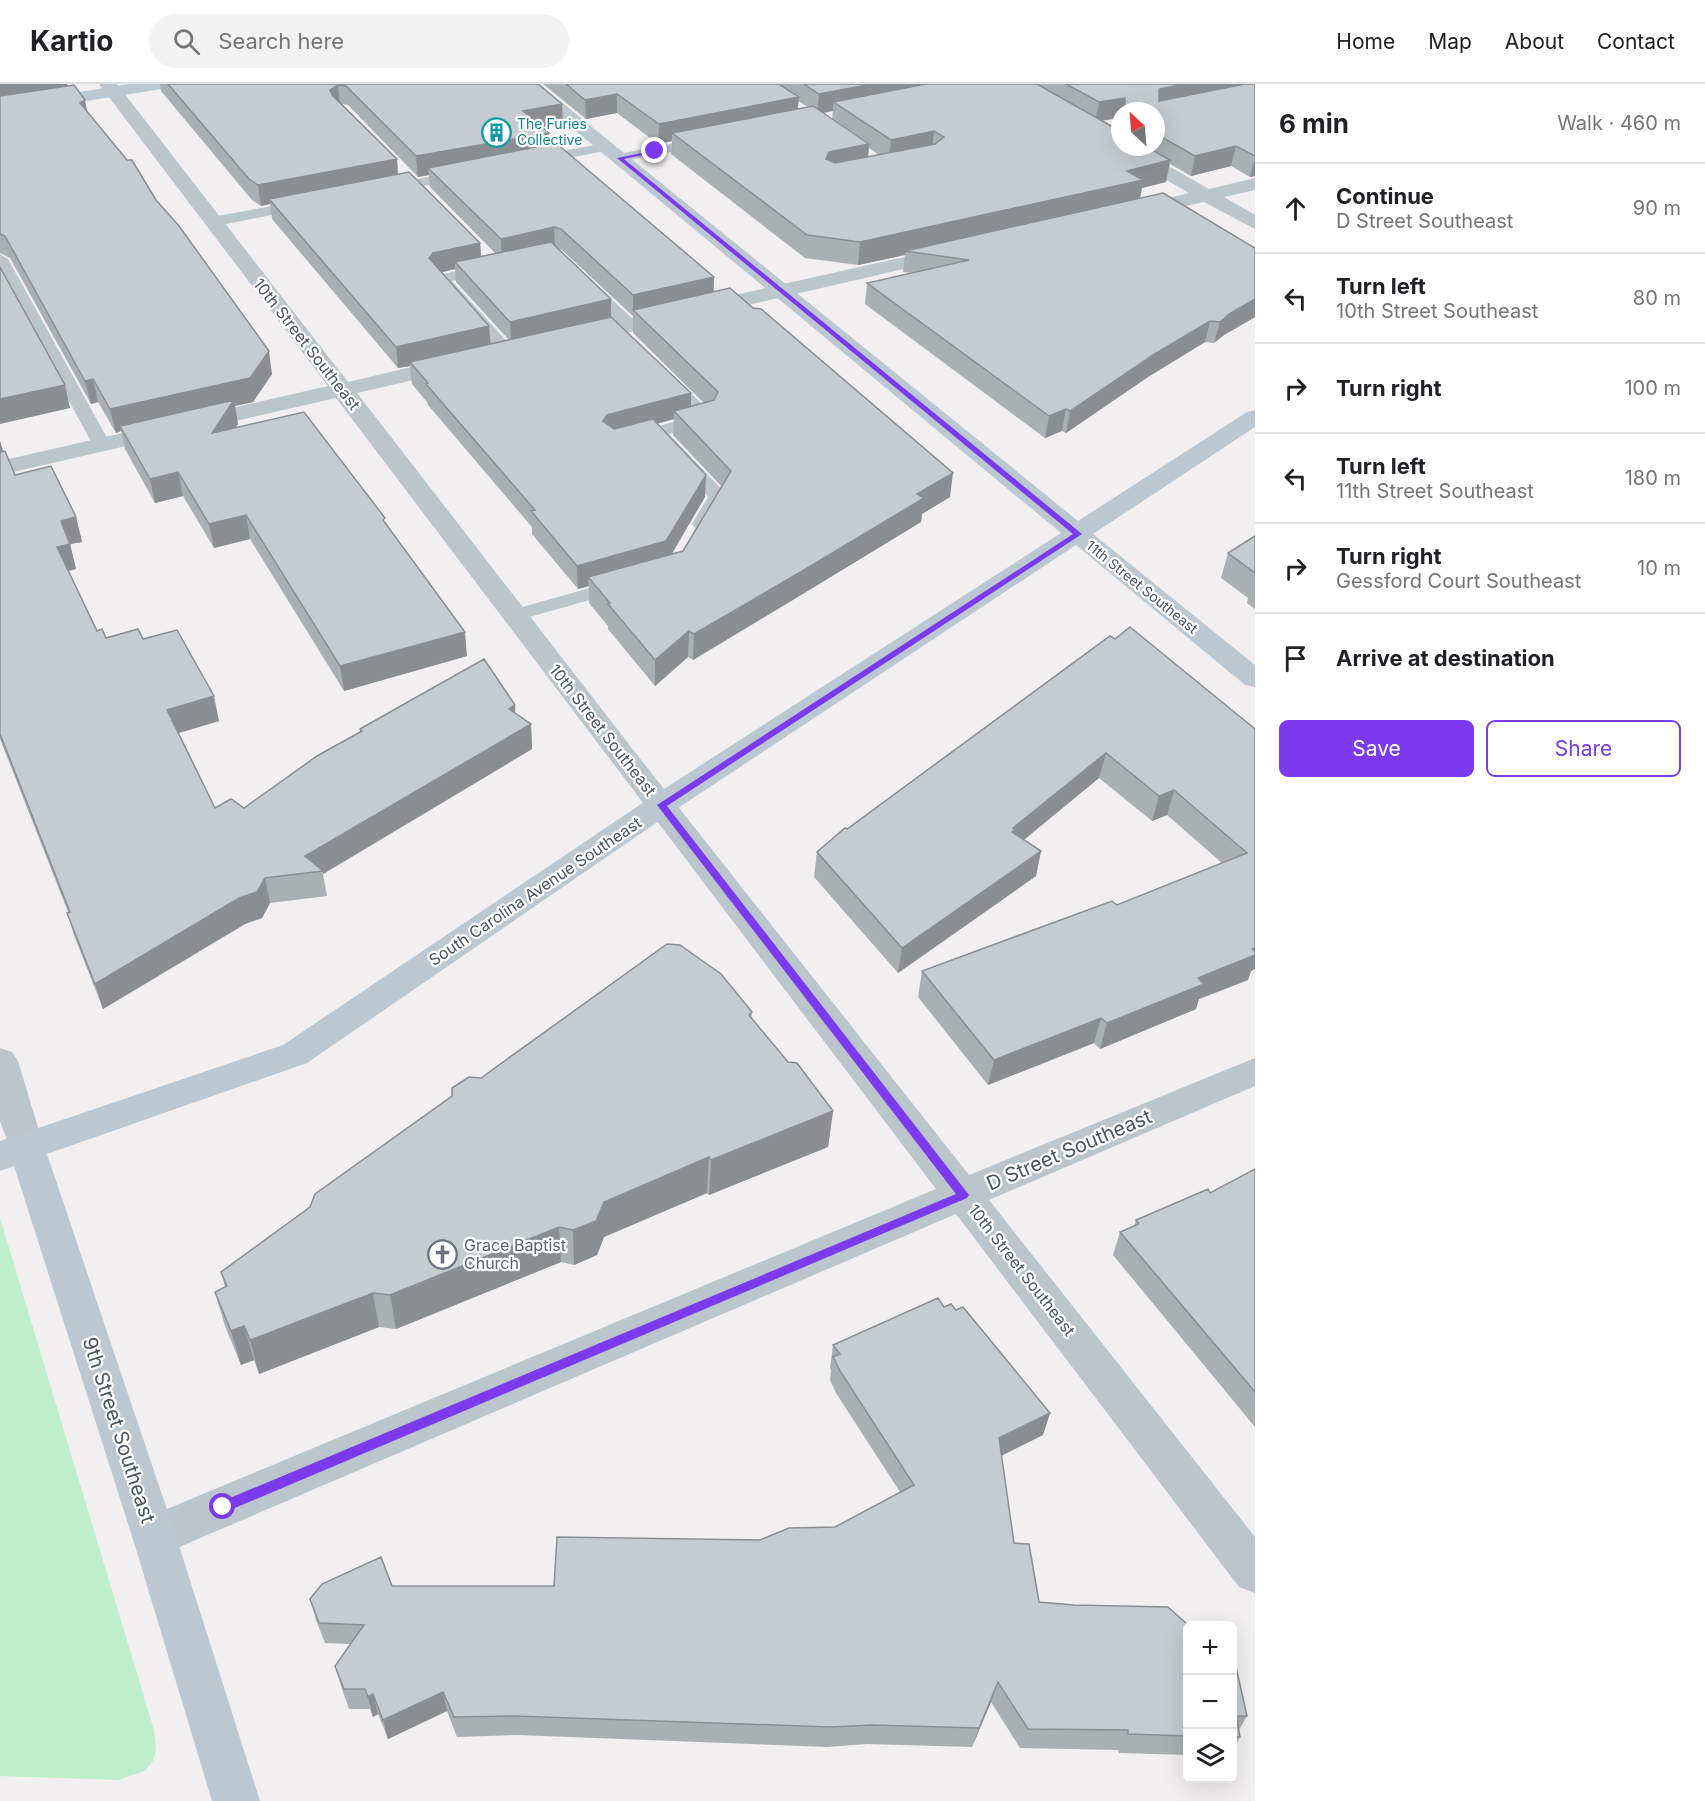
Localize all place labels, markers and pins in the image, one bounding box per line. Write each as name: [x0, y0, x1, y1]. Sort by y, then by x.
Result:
place label: The Furies Collective: [517, 115, 587, 148]
building icon: The Furies Collective: [480, 116, 512, 148]
place label: Grace Baptist Church: [464, 1235, 566, 1273]
church icon: Grace Baptist Church: [427, 1238, 459, 1270]

